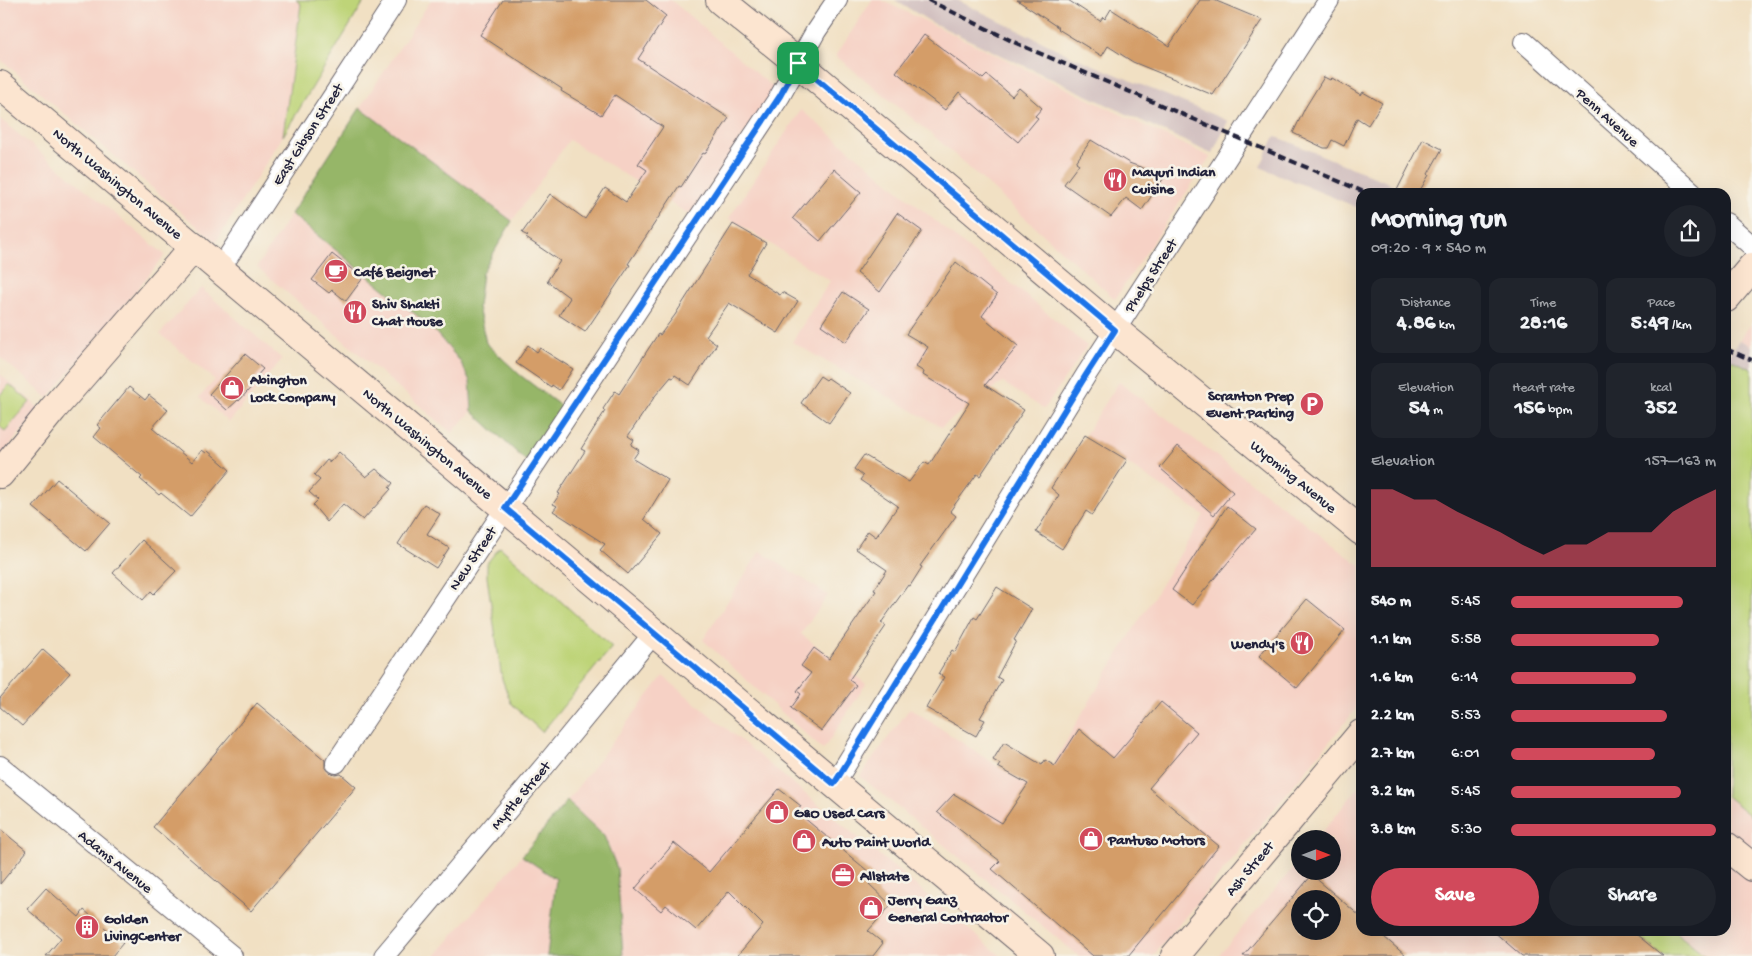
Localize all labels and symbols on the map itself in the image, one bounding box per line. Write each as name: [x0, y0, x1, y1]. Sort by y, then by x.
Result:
pin: [777, 42, 819, 84]
street label: East Gibson Street: [269, 79, 349, 189]
street label: Penn Avenue: [1571, 85, 1642, 152]
street label: North Washington Avenue: [48, 125, 185, 244]
place label: Mayuri Indian Cuisine: [1131, 164, 1216, 199]
restaurant icon: Mayuri Indian Cuisine: [1102, 167, 1128, 193]
street label: Phelps Street: [1121, 234, 1183, 317]
cafe icon: Café Beignet: [323, 258, 349, 284]
place label: Café Beignet: [353, 264, 436, 282]
place label: Shiv Shakti Chat House: [371, 296, 444, 331]
restaurant icon: Shiv Shakti Chat House: [342, 299, 368, 325]
place label: Abington Lock Company: [249, 372, 336, 407]
shop icon: Abington Lock Company: [219, 375, 245, 401]
street label: North Washington Avenue: [358, 385, 495, 504]
place label: Scranton Prep Event Parking: [1206, 388, 1295, 423]
parking icon: Scranton Prep Event Parking: [1299, 391, 1325, 417]
street label: Wyoming Avenue: [1246, 437, 1340, 518]
street label: New Street: [446, 522, 502, 594]
restaurant icon: Wendy's: [1289, 630, 1315, 656]
place label: Wendy's: [1230, 636, 1285, 654]
street label: Myrtle Street: [488, 757, 557, 834]
shop icon: G&O Used Cars: [764, 799, 790, 825]
place label: G&O Used Cars: [794, 805, 886, 823]
shop icon: Pantuso Motors: [1078, 826, 1104, 852]
street label: Adams Avenue: [74, 827, 156, 898]
shop icon: Auto Paint World: [791, 828, 817, 854]
north arrow: [1291, 830, 1341, 880]
place label: Pantuso Motors: [1107, 832, 1206, 850]
place label: Auto Paint World: [821, 834, 932, 852]
street label: Ash Street: [1222, 837, 1280, 900]
office icon: Allstate: [830, 862, 856, 888]
place label: Allstate: [859, 868, 911, 886]
place label: Jerry Ganz General Contractor: [887, 892, 1009, 927]
shop icon: Jerry Ganz General Contractor: [858, 895, 884, 921]
place label: Golden LivingCenter: [104, 911, 182, 946]
building icon: Golden LivingCenter: [74, 914, 100, 940]

